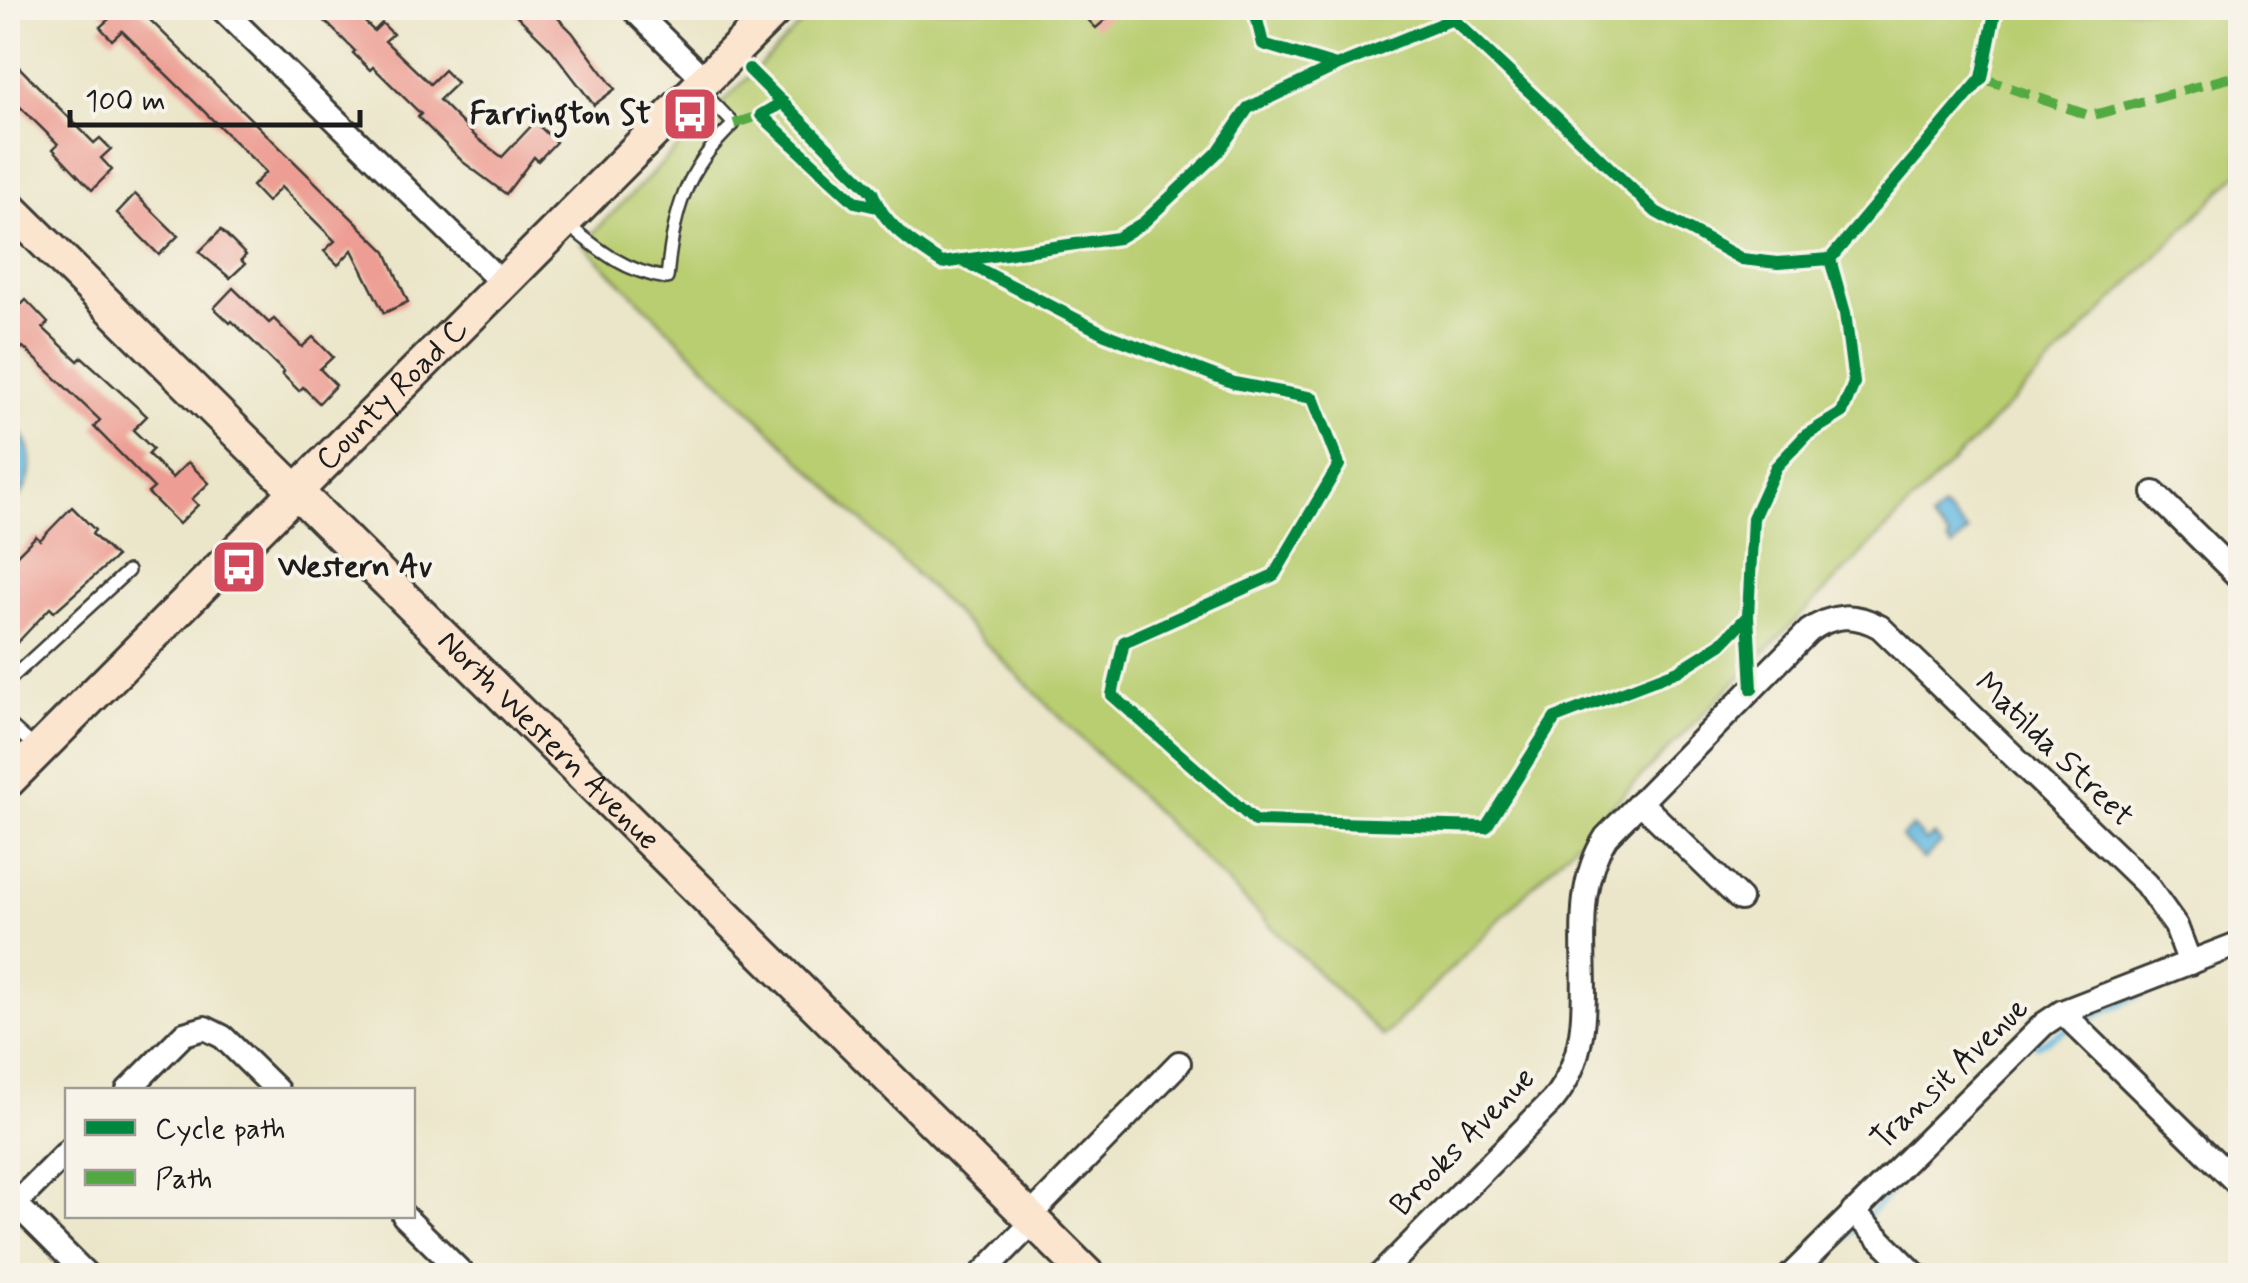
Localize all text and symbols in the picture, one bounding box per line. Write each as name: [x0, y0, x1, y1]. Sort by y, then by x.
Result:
scale bar: [70, 65, 360, 127]
text: 100 m: [85, 82, 166, 121]
bus stop icon: Farrington St: [660, 84, 720, 144]
place label: Farrington St: [469, 93, 651, 139]
street label: County Road C: [307, 309, 478, 480]
bus stop icon: Western Av: [209, 537, 269, 597]
place label: Western Av: [278, 546, 433, 588]
street label: North Western Avenue: [428, 621, 669, 860]
street label: Matilda Street: [1965, 663, 2143, 837]
street label: Transit Avenue: [1862, 988, 2038, 1160]
street label: Brooks Avenue: [1381, 1058, 1545, 1226]
legend: [65, 1088, 415, 1218]
text: Cycle path: [155, 1110, 286, 1149]
text: Path: [155, 1160, 213, 1199]

